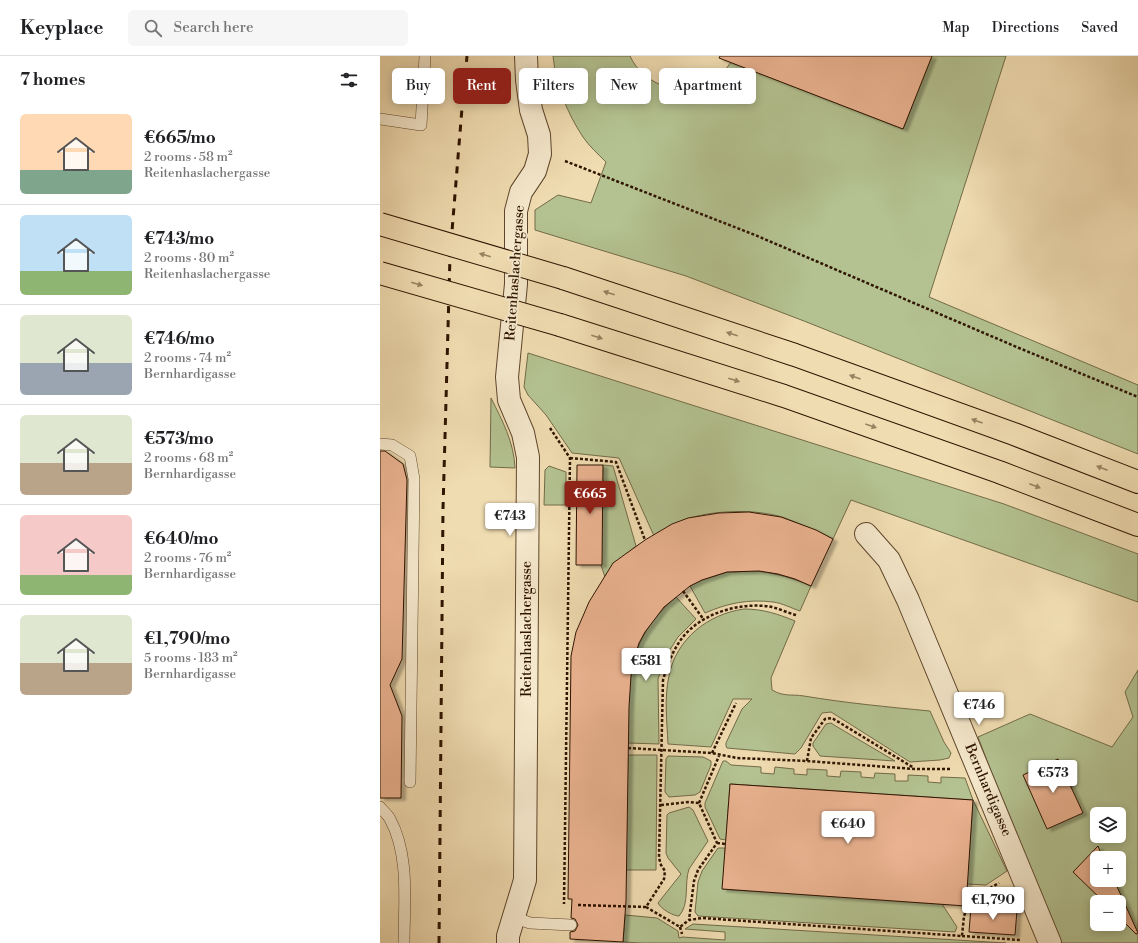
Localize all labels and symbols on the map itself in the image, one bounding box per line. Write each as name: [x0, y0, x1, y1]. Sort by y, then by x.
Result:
street label: Reitenhaslachergasse: [501, 204, 529, 342]
one-way arrow: [479, 252, 491, 258]
one-way arrow: [412, 281, 424, 287]
one-way arrow: [603, 290, 615, 296]
one-way arrow: [726, 331, 738, 337]
one-way arrow: [591, 334, 603, 340]
one-way arrow: [849, 373, 861, 379]
one-way arrow: [729, 377, 741, 383]
one-way arrow: [971, 417, 983, 423]
one-way arrow: [865, 424, 877, 430]
one-way arrow: [1095, 465, 1107, 471]
pin: €665: [566, 481, 614, 515]
one-way arrow: [1030, 483, 1042, 489]
pin: €743: [486, 503, 534, 537]
street label: Reitenhaslachergasse: [518, 561, 536, 697]
pin: €581: [622, 648, 670, 682]
pin: €746: [955, 692, 1003, 726]
street label: Bernhardigasse: [960, 740, 1016, 839]
pin: €573: [1029, 760, 1077, 794]
pin: €640: [824, 811, 872, 845]
pin: €1,790: [960, 887, 1026, 921]

